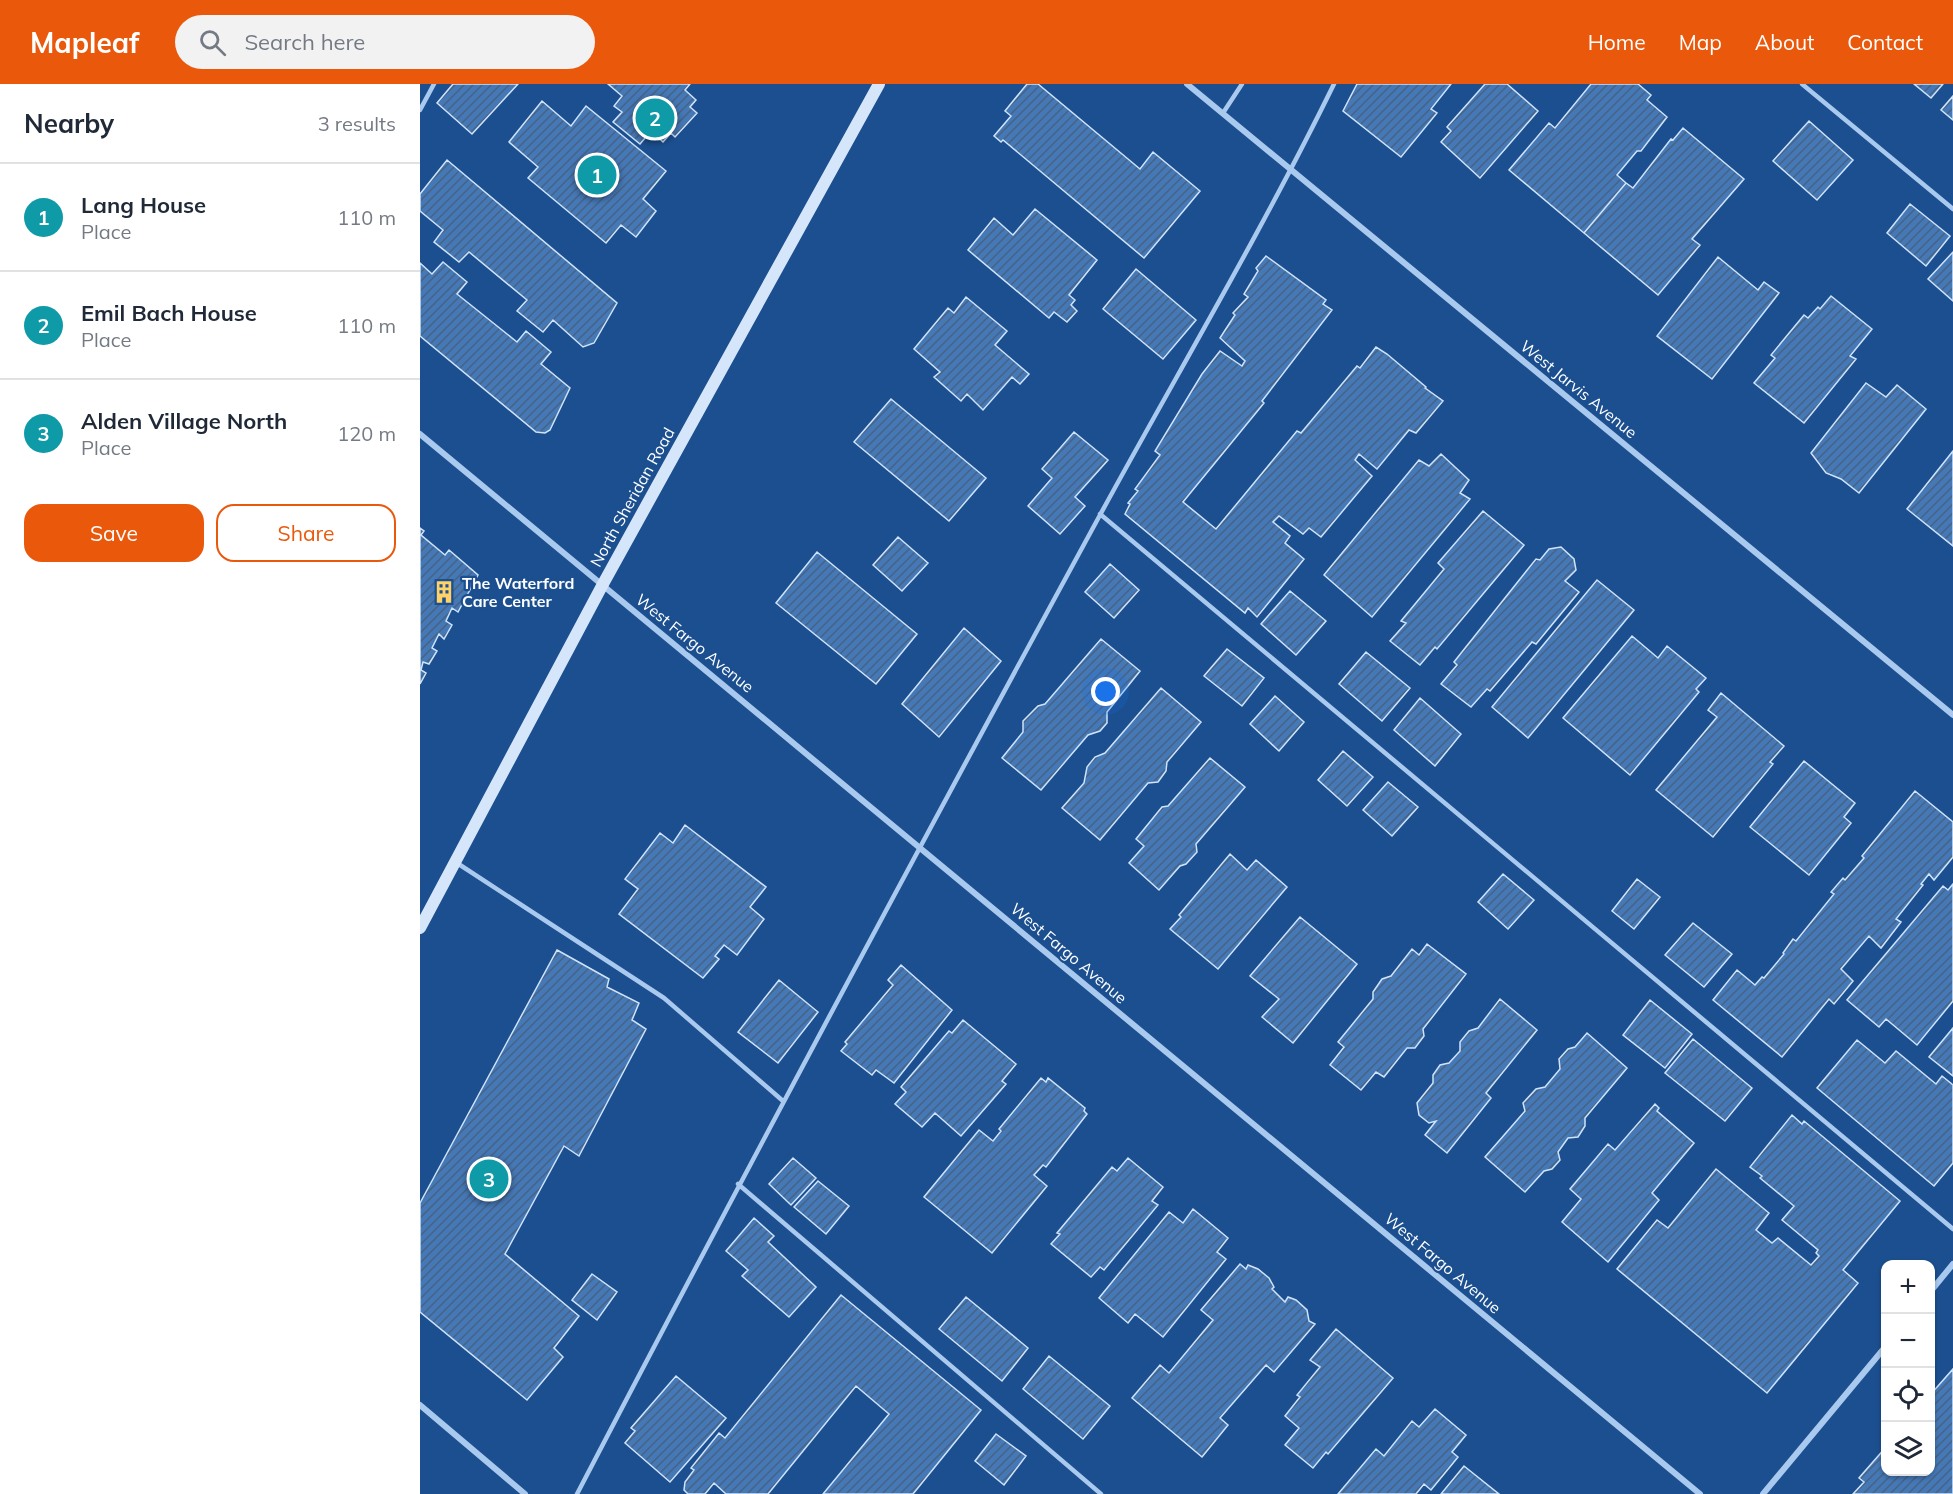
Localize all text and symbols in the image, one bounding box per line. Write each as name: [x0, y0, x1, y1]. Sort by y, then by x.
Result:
search box: [175, 15, 595, 69]
text: Mapleaf: [30, 25, 139, 60]
icon: search: [196, 26, 229, 59]
text: Search here: [244, 28, 365, 56]
text: Home: [1588, 29, 1646, 55]
text: Map: [1679, 29, 1722, 55]
text: About: [1755, 29, 1814, 55]
text: Contact: [1847, 29, 1923, 55]
pin: 2: [636, 96, 674, 141]
text: Nearby: [24, 107, 114, 140]
text: 3 results: [318, 111, 396, 136]
pin: 1: [578, 152, 616, 197]
text: Lang House: [81, 191, 206, 219]
text: 1: [38, 205, 50, 230]
text: 110 m: [337, 205, 396, 230]
text: Place: [81, 219, 131, 244]
text: Emil Bach House: [81, 299, 257, 327]
text: 2: [38, 313, 50, 338]
text: 110 m: [337, 313, 396, 338]
text: Place: [81, 327, 131, 352]
street label: West Jarvis Avenue: [1517, 336, 1641, 442]
text: Alden Village North: [81, 407, 287, 435]
text: 3: [38, 421, 50, 446]
text: 120 m: [337, 421, 396, 446]
street label: North Sheridan Road: [585, 424, 679, 570]
text: Place: [81, 435, 131, 460]
button: Save: [24, 504, 204, 562]
button: Share: [216, 504, 396, 562]
place label: The Waterford Care Center: [462, 573, 574, 611]
building icon: The Waterford Care Center: [431, 579, 457, 605]
street label: West Fargo Avenue: [632, 589, 758, 697]
your location: [1091, 677, 1120, 706]
street label: West Fargo Avenue: [1007, 898, 1131, 1008]
pin: 3: [470, 1156, 508, 1202]
street label: West Fargo Avenue: [1381, 1208, 1505, 1318]
map controls: [1881, 1260, 1935, 1476]
button: +: [1881, 1260, 1935, 1314]
button: −: [1881, 1314, 1935, 1368]
button: locate: [1881, 1368, 1935, 1422]
button: layers: [1881, 1422, 1935, 1476]

